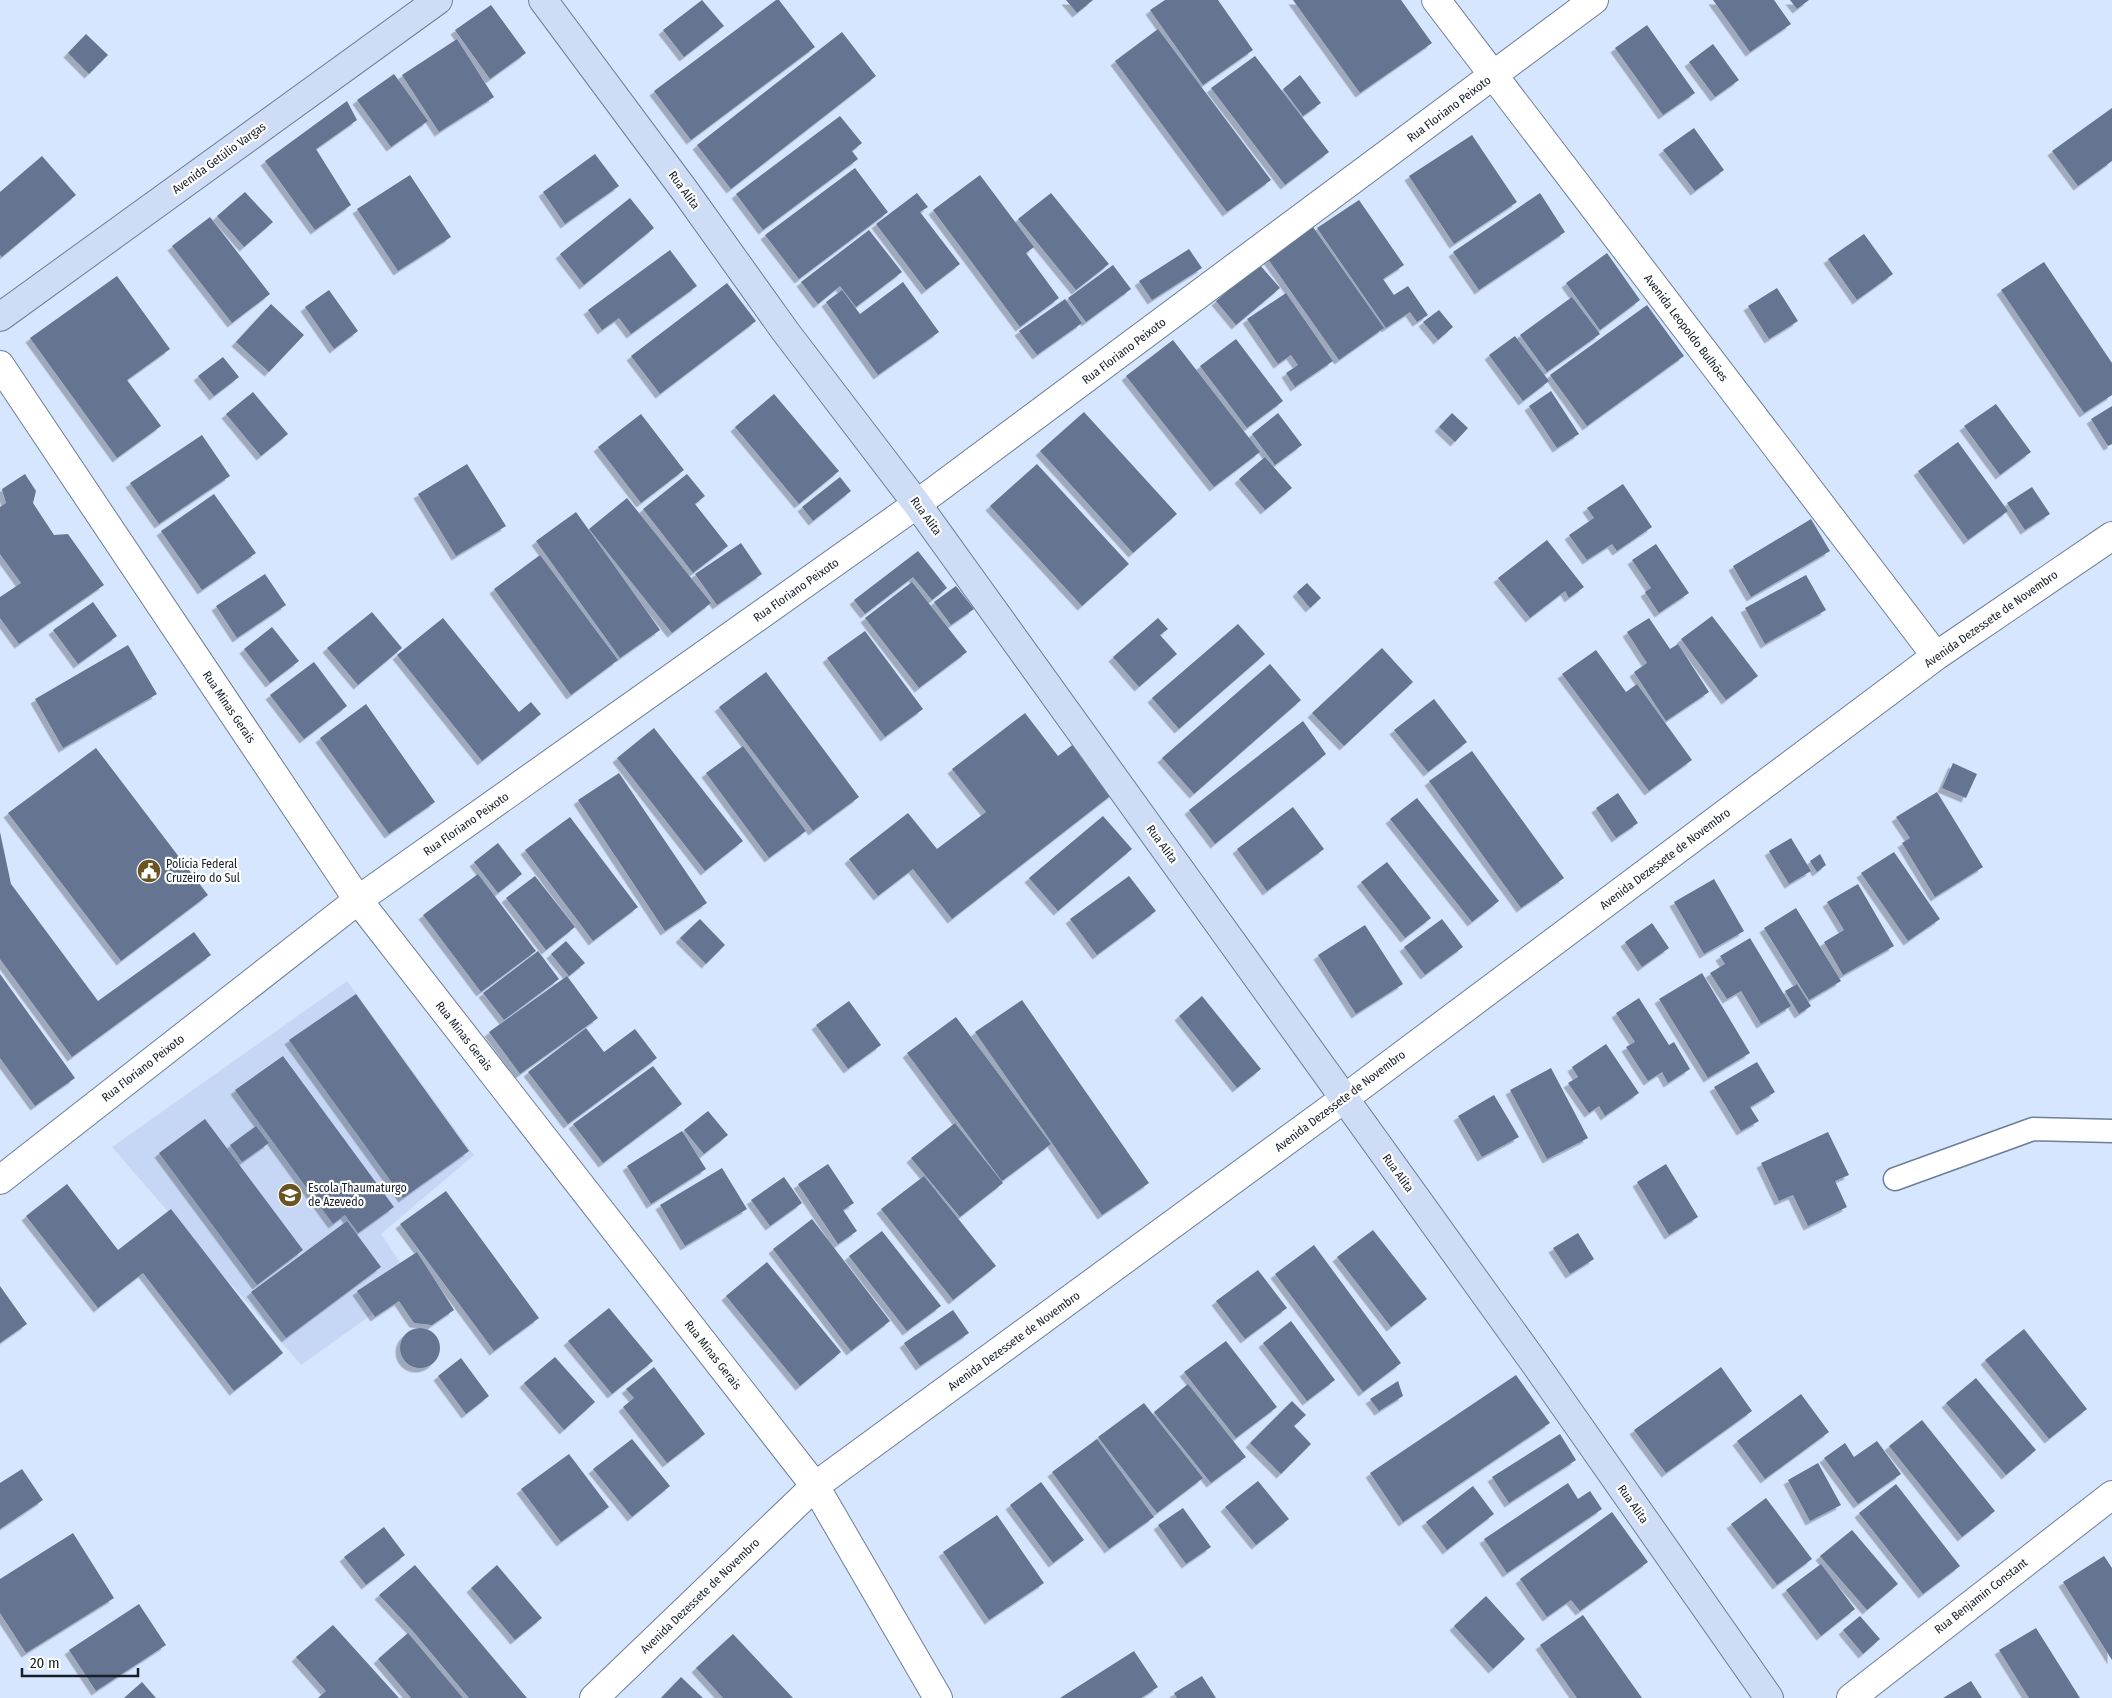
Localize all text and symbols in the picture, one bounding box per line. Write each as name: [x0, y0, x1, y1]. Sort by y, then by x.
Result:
street label: Rua Floriano Peixoto: [1404, 73, 1494, 145]
street label: Avenida Getúlio Vargas: [169, 119, 269, 197]
street label: Rua Alita: [665, 168, 703, 212]
street label: Avenida Leopoldo Bulhões: [1641, 272, 1731, 384]
street label: Rua Floriano Peixoto: [1079, 315, 1169, 387]
street label: Rua Alita: [907, 494, 945, 538]
street label: Rua Floriano Peixoto: [751, 555, 841, 625]
street label: Avenida Dezessete de Novembro: [1922, 567, 2060, 671]
street label: Rua Minas Gerais: [200, 668, 258, 746]
street label: Rua Floriano Peixoto: [421, 789, 511, 859]
street label: Avenida Dezessete de Novembro: [1597, 805, 1733, 913]
street label: Rua Alita: [1143, 822, 1181, 866]
place label: Polícia Federal Cruzeiro do Sul: [166, 857, 240, 885]
public building icon: Polícia Federal Cruzeiro do Sul: [136, 858, 162, 884]
street label: Rua Minas Gerais: [433, 999, 495, 1073]
street label: Rua Floriano Peixoto: [99, 1031, 187, 1105]
street label: Avenida Dezessete de Novembro: [1272, 1047, 1408, 1155]
street label: Rua Alita: [1379, 1151, 1417, 1195]
place label: Escola Thaumaturgo de Azevedo: [308, 1181, 407, 1209]
school or university icon: Escola Thaumaturgo de Azevedo: [277, 1182, 303, 1208]
street label: Avenida Dezessete de Novembro: [945, 1288, 1083, 1394]
street label: Rua Minas Gerais: [682, 1318, 744, 1392]
street label: Rua Alita: [1615, 1482, 1651, 1526]
street label: Avenida Dezessete de Novembro: [638, 1536, 762, 1656]
street label: Rua Benjamin Constant: [1932, 1555, 2030, 1637]
scale bar: [22, 1646, 139, 1678]
text: 20 m: [30, 1654, 60, 1672]

